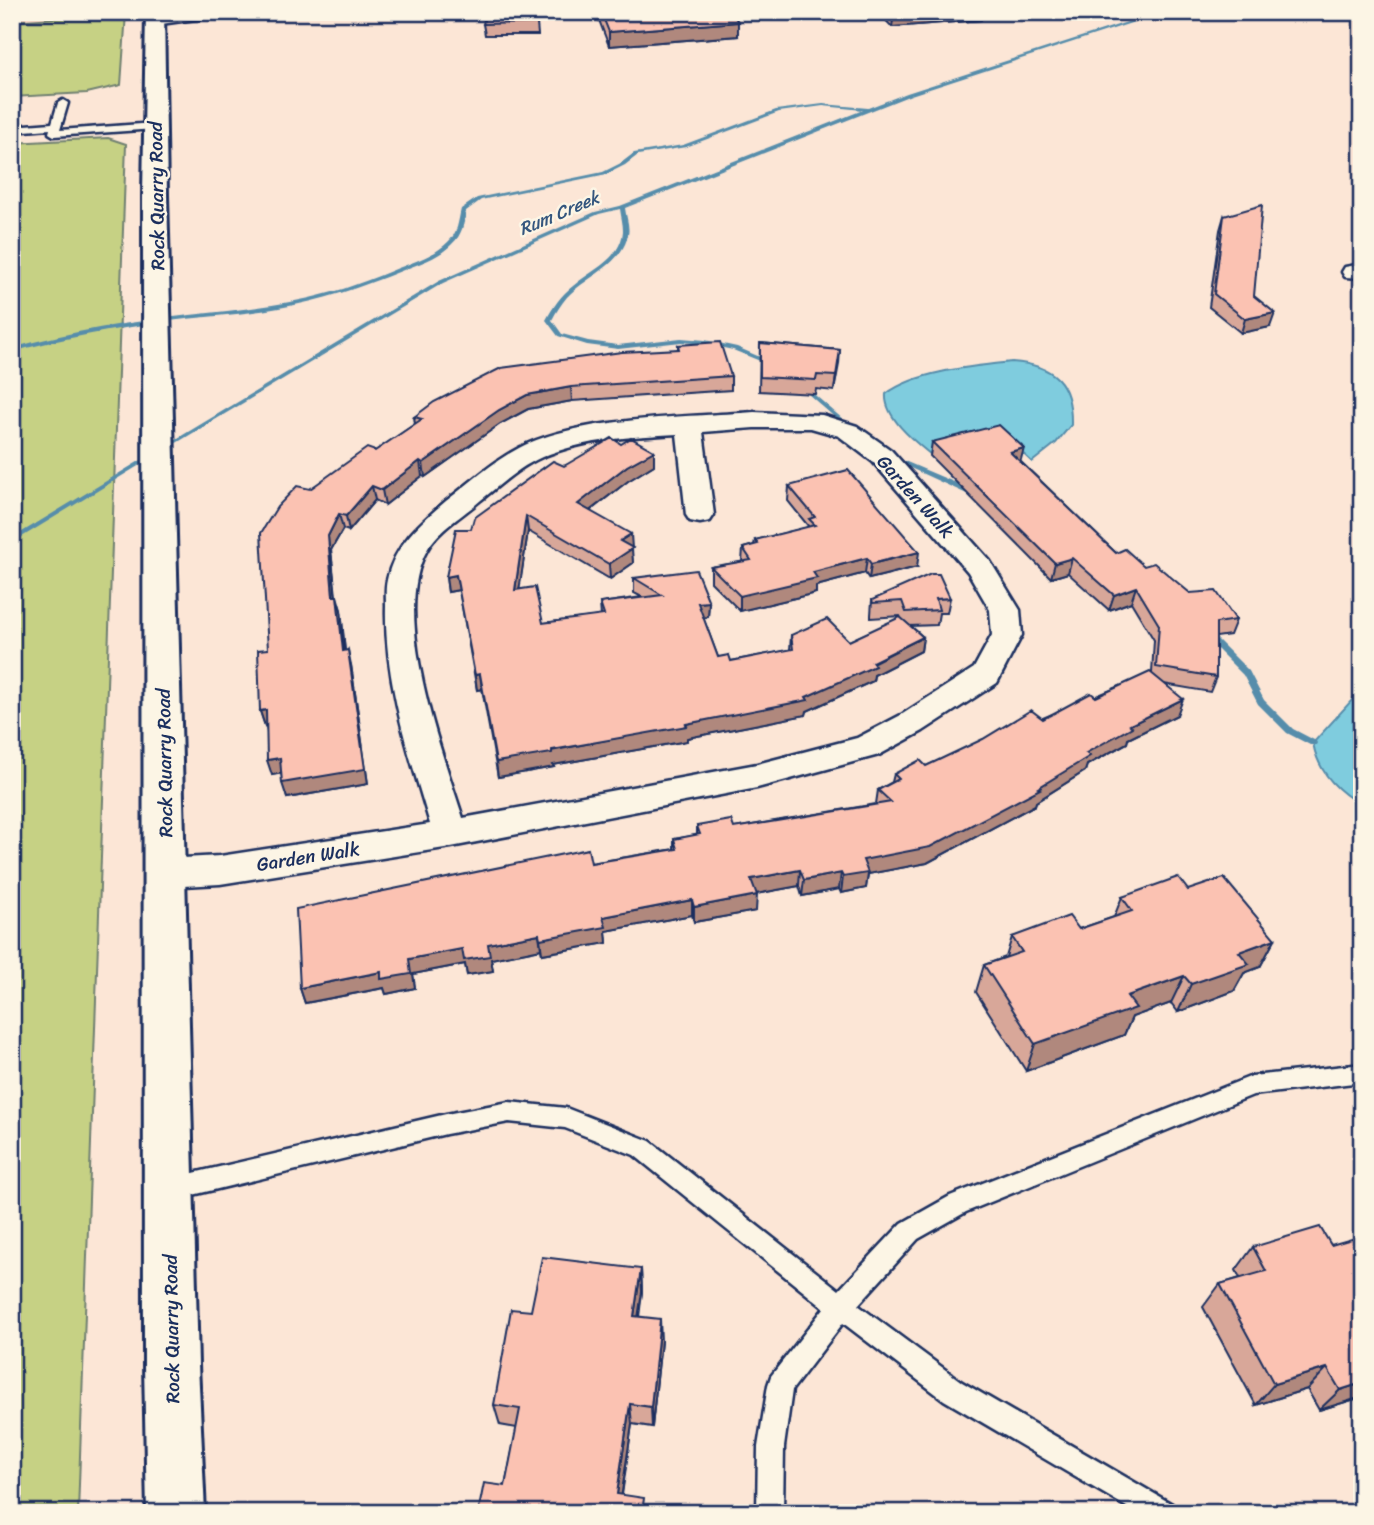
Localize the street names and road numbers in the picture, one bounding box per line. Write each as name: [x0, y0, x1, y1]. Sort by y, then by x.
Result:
street label: Rock Quarry Road: [139, 119, 174, 271]
street label: Garden Walk: [869, 447, 963, 546]
street label: Rock Quarry Road: [147, 686, 182, 838]
street label: Garden Walk: [254, 832, 362, 881]
street label: Rock Quarry Road: [154, 1252, 189, 1404]

